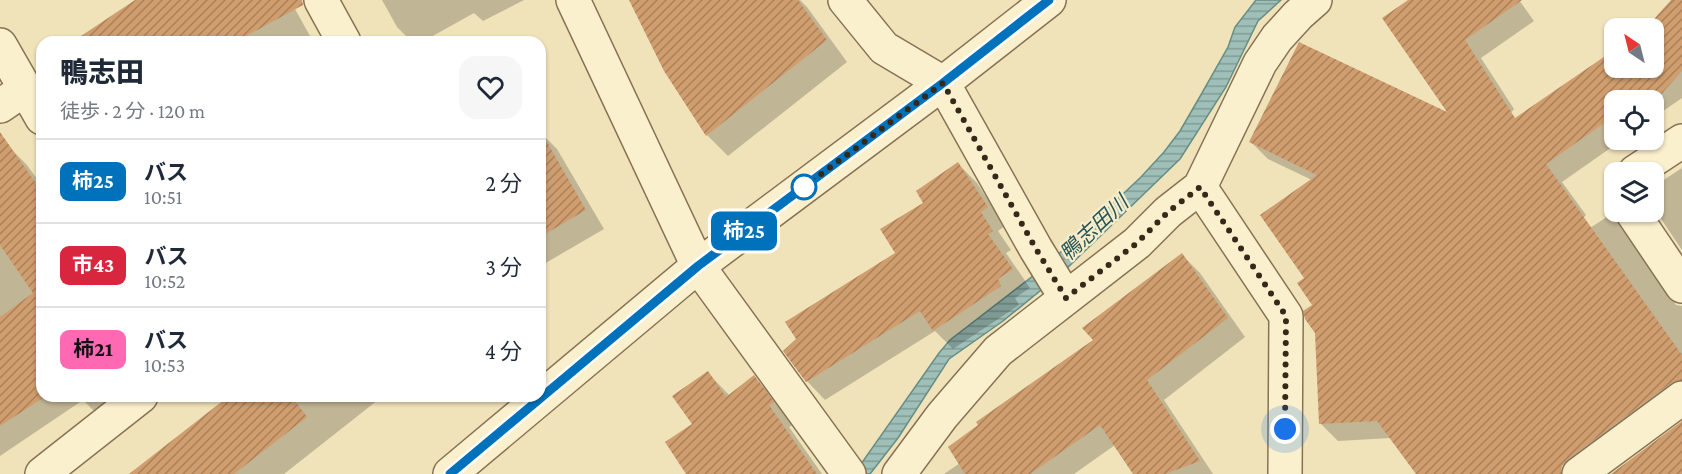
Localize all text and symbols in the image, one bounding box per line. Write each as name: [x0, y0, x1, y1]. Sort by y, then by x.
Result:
north arrow: [1604, 18, 1664, 78]
map controls: [1604, 18, 1664, 222]
button: heart: [459, 56, 522, 119]
text: 鴨志田: [60, 57, 144, 88]
button: locate: [1604, 90, 1664, 150]
text: 徒歩 · 2 分 · 120 m: [60, 100, 205, 122]
text: バス: [144, 160, 188, 185]
button: layers: [1604, 162, 1664, 222]
text: 柿25: [72, 169, 114, 193]
text: 2 分: [485, 171, 522, 196]
unlabelled marker: [791, 174, 817, 200]
text: 10:51: [144, 186, 183, 208]
water label: 鴨志田川: [1055, 189, 1134, 265]
line badge: 柿25: [710, 212, 778, 250]
text: 柿25: [723, 219, 765, 243]
text: バス: [144, 244, 188, 269]
text: 市43: [72, 253, 114, 277]
text: 3 分: [485, 255, 522, 280]
text: 10:52: [144, 270, 185, 292]
text: バス: [144, 328, 188, 353]
text: 柿21: [73, 337, 113, 361]
text: 4 分: [485, 339, 522, 364]
text: 10:53: [144, 354, 185, 376]
your location: [1270, 414, 1300, 444]

